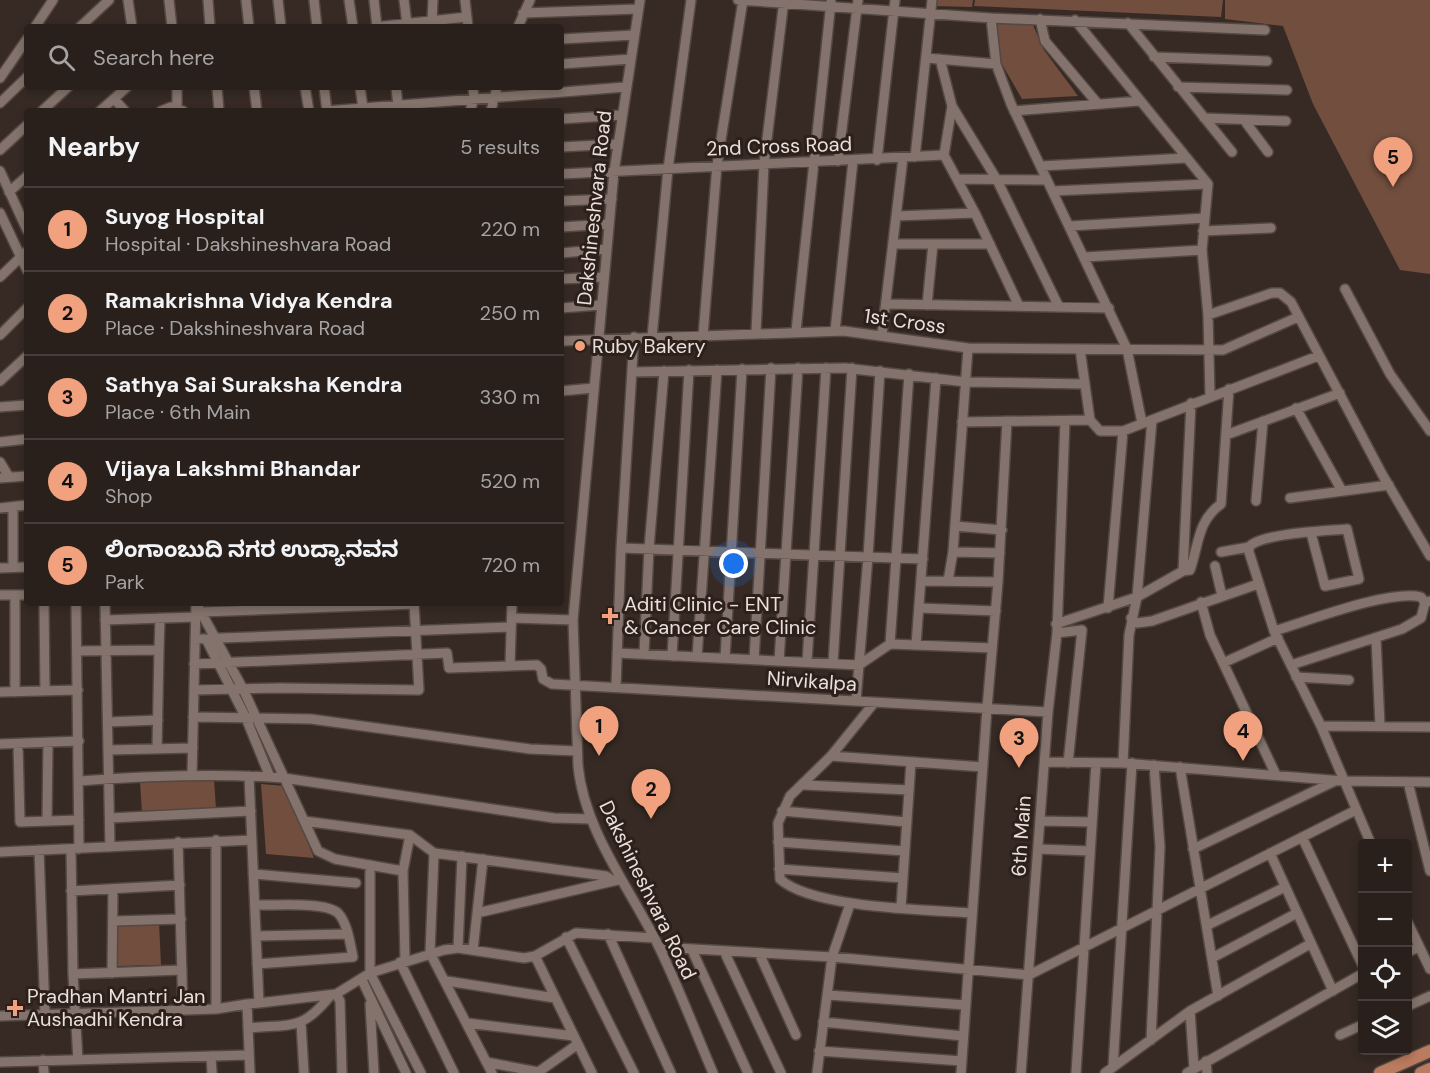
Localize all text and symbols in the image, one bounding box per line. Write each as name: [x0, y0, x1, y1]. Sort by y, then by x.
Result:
search box: [24, 24, 564, 90]
icon: search: [45, 41, 78, 74]
text: Search here: [93, 43, 214, 72]
street label: Dakshineshvara Road: [571, 109, 617, 307]
text: Nearby: [48, 130, 140, 164]
street label: 2nd Cross Road: [706, 130, 852, 162]
text: 5 results: [460, 134, 540, 160]
pin: 5: [1374, 138, 1412, 187]
text: Suyog Hospital: [105, 202, 265, 231]
text: 1: [64, 216, 71, 242]
text: 220 m: [480, 216, 540, 242]
text: Hospital · Dakshineshvara Road: [105, 231, 391, 257]
text: Ramakrishna Vidya Kendra: [105, 286, 393, 315]
text: 2: [62, 300, 73, 326]
text: 250 m: [479, 300, 540, 326]
street label: 1st Cross: [862, 302, 948, 340]
text: Place · Dakshineshvara Road: [105, 315, 365, 341]
place label: Ruby Bakery: [592, 333, 706, 359]
marker: Ruby Bakery: [573, 339, 587, 353]
text: Sathya Sai Suraksha Kendra: [105, 370, 402, 399]
text: 3: [61, 384, 74, 410]
text: 330 m: [480, 384, 540, 410]
text: Place · 6th Main: [105, 399, 251, 425]
text: Vijaya Lakshmi Bhandar: [105, 454, 361, 483]
text: 4: [61, 468, 74, 494]
text: 520 m: [480, 468, 540, 494]
text: Shop: [105, 483, 152, 509]
text: ಲಿಂಗಾಂಬುದಿ ನಗರ ಉದ್ಯಾನವನ: [105, 535, 398, 564]
your location: [719, 549, 748, 578]
text: 5: [61, 552, 74, 578]
text: 720 m: [482, 552, 540, 578]
text: Park: [105, 569, 145, 595]
place label: Aditi Clinic - ENT & Cancer Care Clinic: [624, 591, 816, 640]
marker: Aditi Clinic - ENT & Cancer Care Clinic: [601, 607, 619, 625]
street label: Nirvikalpa: [766, 665, 858, 697]
pin: 1: [580, 706, 618, 756]
pin: 4: [1224, 712, 1262, 761]
pin: 3: [1000, 718, 1038, 768]
pin: 2: [632, 770, 670, 819]
street label: 6th Main: [1005, 795, 1037, 877]
street label: Dakshineshvara Road: [593, 796, 703, 984]
map controls: [1358, 839, 1412, 1055]
button: +: [1358, 839, 1412, 893]
button: −: [1358, 893, 1412, 947]
button: locate: [1358, 947, 1412, 1001]
place label: Pradhan Mantri Jan Aushadhi Kendra: [27, 983, 206, 1032]
marker: Pradhan Mantri Jan Aushadhi Kendra: [8, 1001, 22, 1015]
button: layers: [1358, 1001, 1412, 1055]

